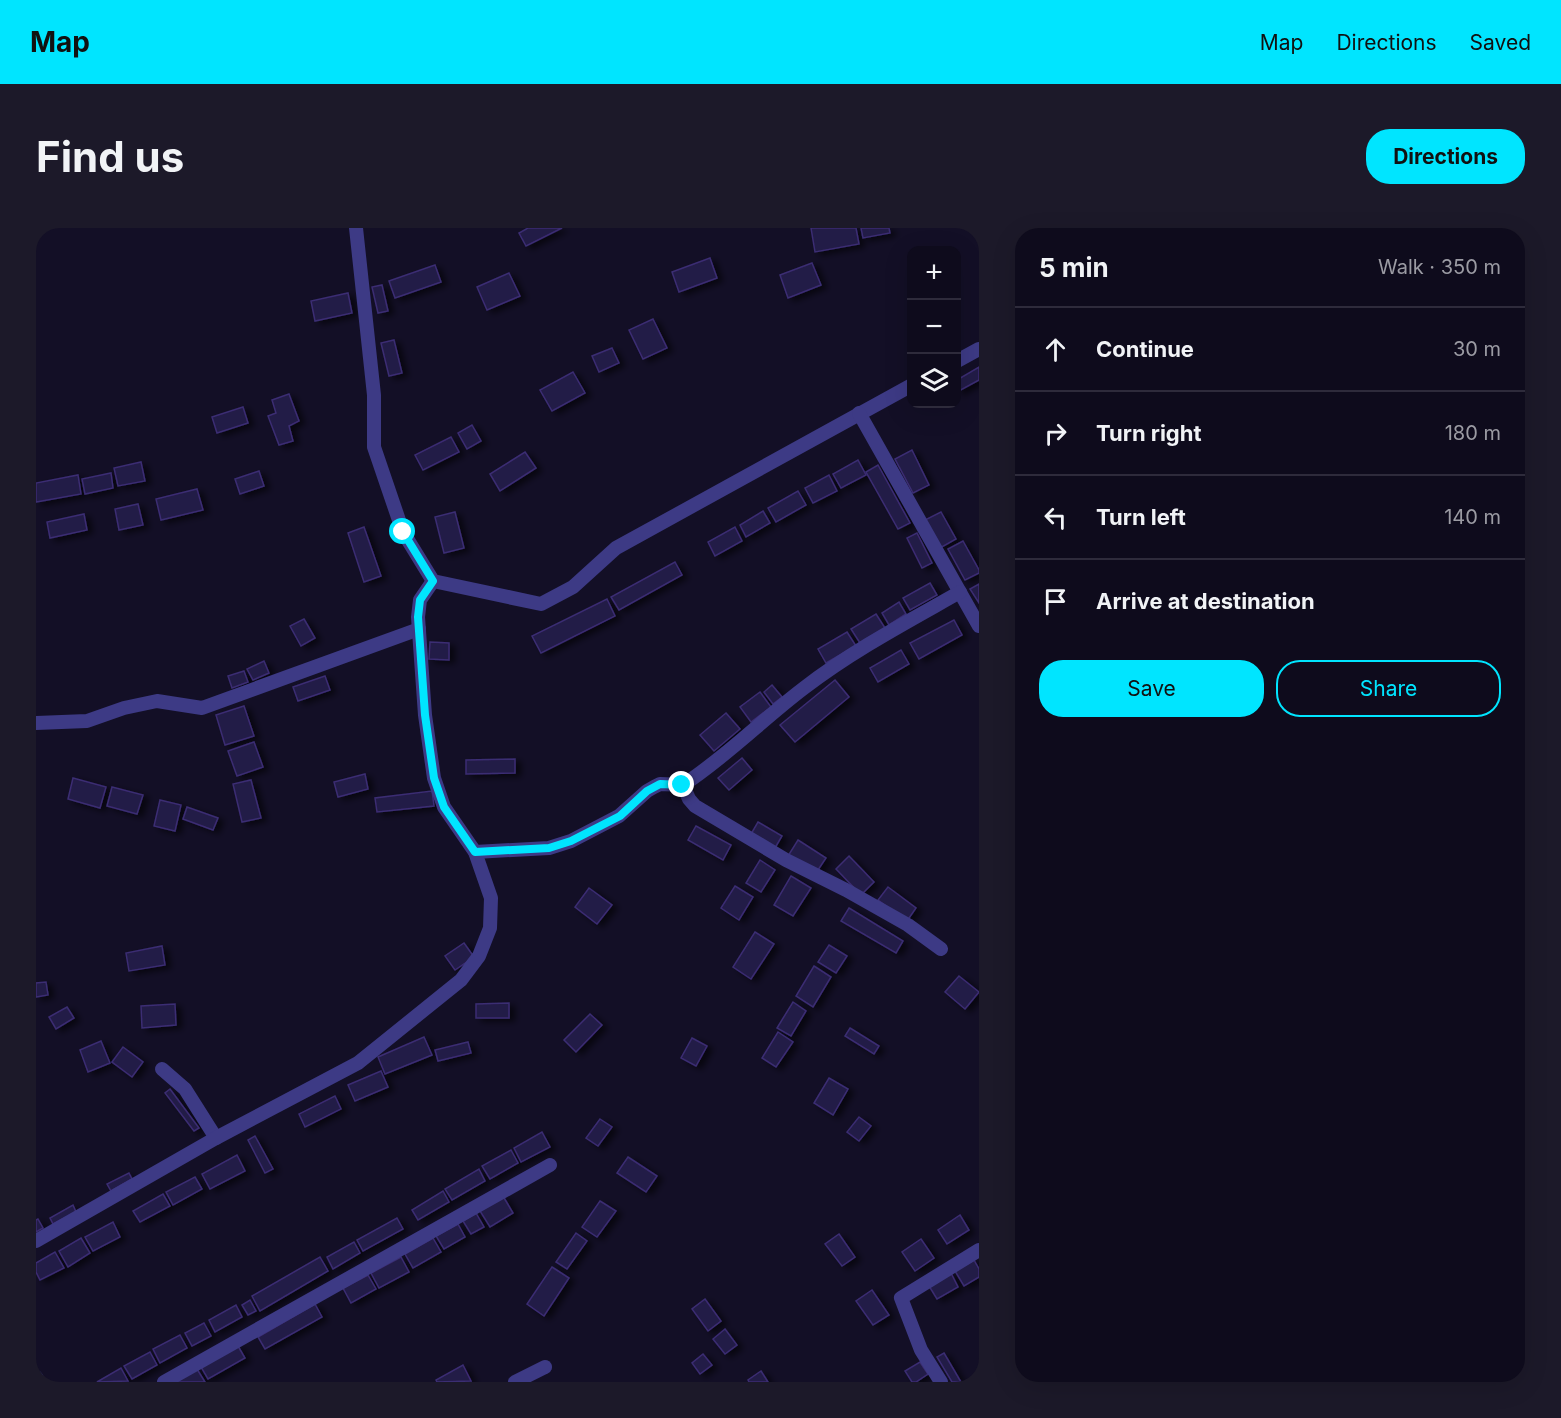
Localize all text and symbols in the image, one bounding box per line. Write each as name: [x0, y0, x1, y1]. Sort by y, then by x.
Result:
text: Map: [30, 25, 90, 59]
text: Map: [1260, 30, 1303, 55]
text: Directions: [1336, 30, 1437, 55]
text: Saved: [1470, 30, 1531, 55]
button: Directions: [1366, 129, 1525, 184]
text: Find us: [36, 131, 184, 182]
map controls: [907, 246, 961, 408]
button: +: [907, 246, 961, 300]
text: 5 min: [1039, 252, 1109, 283]
text: Walk · 350 m: [1378, 255, 1501, 279]
button: −: [907, 300, 961, 354]
icon: ahead: [1039, 333, 1072, 366]
text: Continue: [1096, 336, 1194, 362]
text: 30 m: [1453, 337, 1501, 361]
button: layers: [907, 354, 961, 408]
icon: right: [1039, 417, 1072, 450]
text: Turn right: [1096, 420, 1202, 446]
text: 180 m: [1445, 421, 1501, 445]
icon: left: [1039, 501, 1072, 534]
text: Turn left: [1096, 504, 1186, 530]
text: 140 m: [1444, 505, 1501, 529]
route start: [389, 518, 415, 544]
icon: arrive: [1039, 585, 1072, 618]
text: Arrive at destination: [1096, 588, 1315, 614]
button: Save: [1039, 660, 1264, 717]
button: Share: [1276, 660, 1501, 717]
route end: [668, 771, 694, 797]

